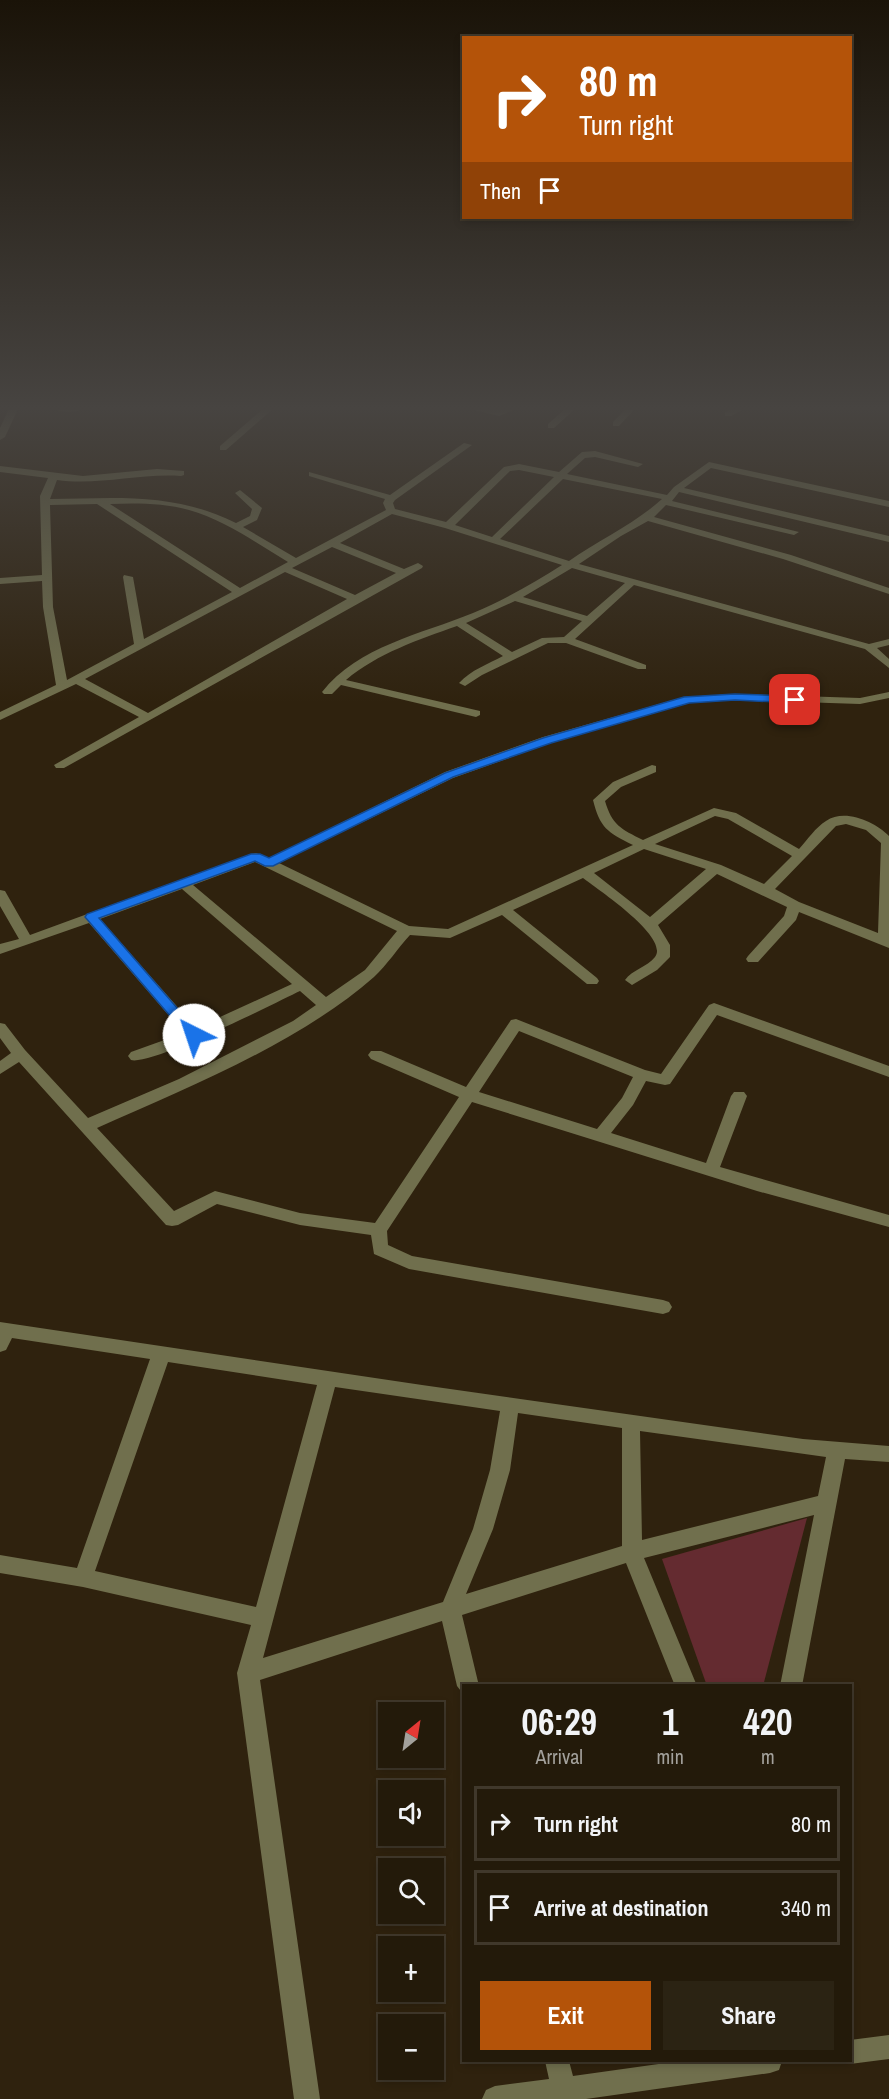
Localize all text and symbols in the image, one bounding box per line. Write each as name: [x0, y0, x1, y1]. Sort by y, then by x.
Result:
text: 80 m: [579, 53, 658, 109]
icon: right: [480, 60, 558, 138]
text: Turn right: [579, 107, 673, 143]
icon: arrive: [533, 174, 566, 207]
text: Then: [480, 176, 521, 206]
pin: [769, 674, 820, 725]
icon: arrive: [778, 683, 811, 716]
position arrow: [162, 1003, 226, 1067]
text: 06:29: [521, 1698, 597, 1746]
text: 1: [662, 1698, 678, 1746]
text: 420: [743, 1698, 793, 1746]
north arrow: [378, 1702, 444, 1768]
map controls: [378, 1702, 444, 2080]
text: Arrival: [536, 1743, 583, 1770]
text: min: [656, 1743, 684, 1770]
text: m: [761, 1743, 775, 1770]
button: sound: [378, 1780, 444, 1846]
icon: right: [483, 1807, 516, 1840]
text: Turn right: [534, 1809, 618, 1839]
text: 80 m: [791, 1809, 831, 1839]
button: search: [378, 1858, 444, 1924]
icon: arrive: [483, 1891, 516, 1924]
text: Arrive at destination: [534, 1893, 708, 1923]
text: 340 m: [781, 1893, 831, 1923]
button: +: [378, 1936, 444, 2002]
button: Exit: [480, 1981, 651, 2050]
button: Share: [663, 1981, 834, 2050]
button: −: [378, 2014, 444, 2080]

